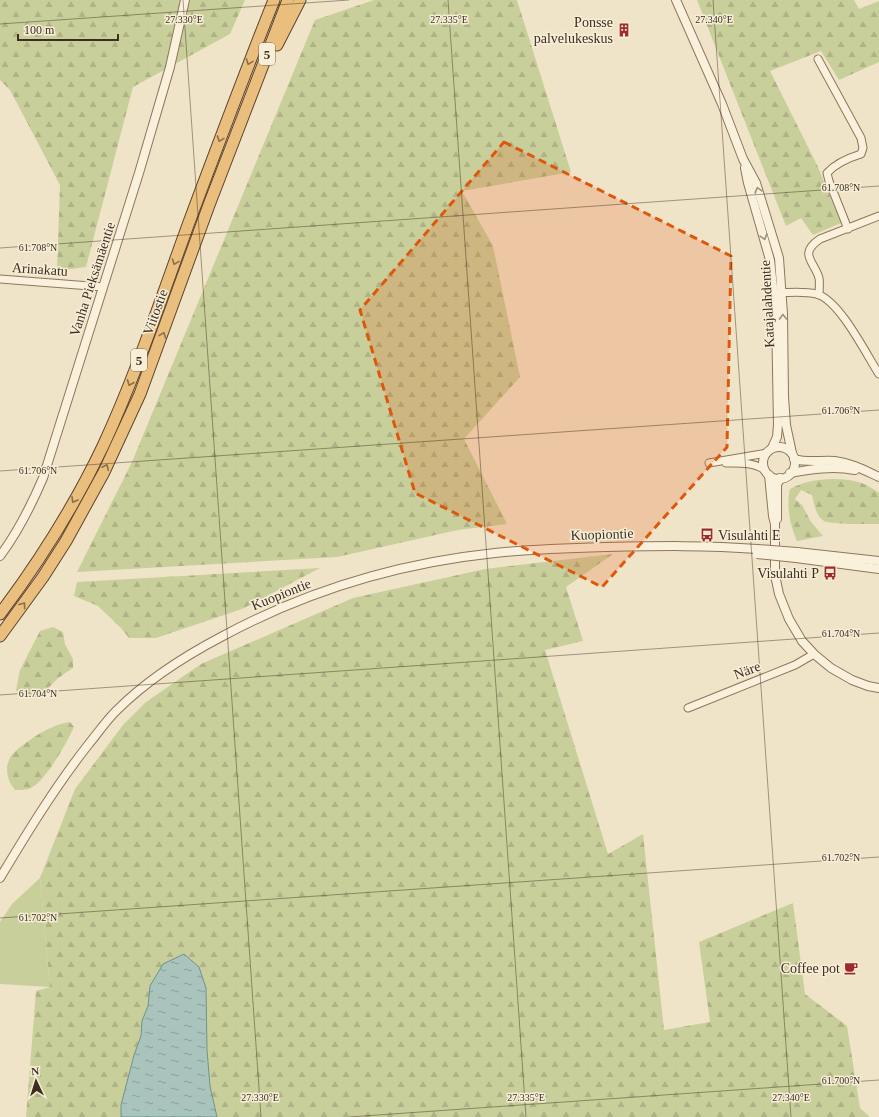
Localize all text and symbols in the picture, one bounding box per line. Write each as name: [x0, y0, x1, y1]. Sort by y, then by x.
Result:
text: 27.330°E: [165, 14, 203, 25]
text: 27.335°E: [430, 14, 468, 25]
text: 27.340°E: [695, 14, 733, 25]
place label: Ponsse palvelukeskus: [534, 15, 613, 46]
scale bar: [18, 16, 118, 42]
building icon: Ponsse palvelukeskus: [616, 22, 632, 38]
text: 100 m: [24, 23, 55, 37]
road number: 5: [259, 43, 275, 65]
one-way arrow: [246, 59, 254, 66]
one-way arrow: [216, 136, 225, 143]
text: 61.708°N: [822, 182, 860, 193]
one-way arrow: [754, 187, 763, 194]
street label: Vanha Pieksämäentie: [67, 220, 118, 338]
one-way arrow: [759, 233, 768, 240]
text: 61.708°N: [19, 242, 57, 253]
one-way arrow: [172, 258, 180, 265]
street label: Arinakatu: [12, 260, 68, 279]
street label: Katajalahdentie: [758, 260, 777, 348]
street label: Viitostie: [140, 287, 171, 337]
one-way arrow: [779, 314, 787, 320]
one-way arrow: [158, 332, 166, 339]
road number: 5: [131, 349, 147, 371]
one-way arrow: [126, 380, 134, 387]
text: 61.706°N: [822, 405, 860, 416]
one-way arrow: [101, 464, 109, 472]
text: 61.706°N: [19, 465, 57, 476]
one-way arrow: [71, 496, 78, 504]
street label: Kuopiontie: [570, 526, 634, 543]
bus stop icon: Visulahti E: [699, 527, 715, 543]
place label: Visulahti E: [718, 528, 781, 543]
bus stop icon: Visulahti P: [822, 565, 838, 581]
place label: Visulahti P: [757, 566, 819, 581]
street label: Kuopiontie: [249, 576, 313, 613]
one-way arrow: [18, 602, 25, 609]
text: 61.704°N: [822, 628, 860, 639]
street label: Näre: [732, 659, 763, 682]
text: 61.704°N: [19, 688, 57, 699]
text: 61.702°N: [822, 852, 860, 863]
text: 61.702°N: [19, 912, 57, 923]
cafe icon: Coffee pot: [843, 960, 859, 976]
place label: Coffee pot: [781, 961, 840, 976]
north arrow: [16, 1061, 56, 1101]
text: N: [31, 1065, 40, 1077]
text: 61.700°N: [822, 1075, 860, 1086]
text: 27.330°E: [241, 1092, 279, 1103]
text: 27.335°E: [507, 1092, 545, 1103]
text: 27.340°E: [772, 1092, 810, 1103]

